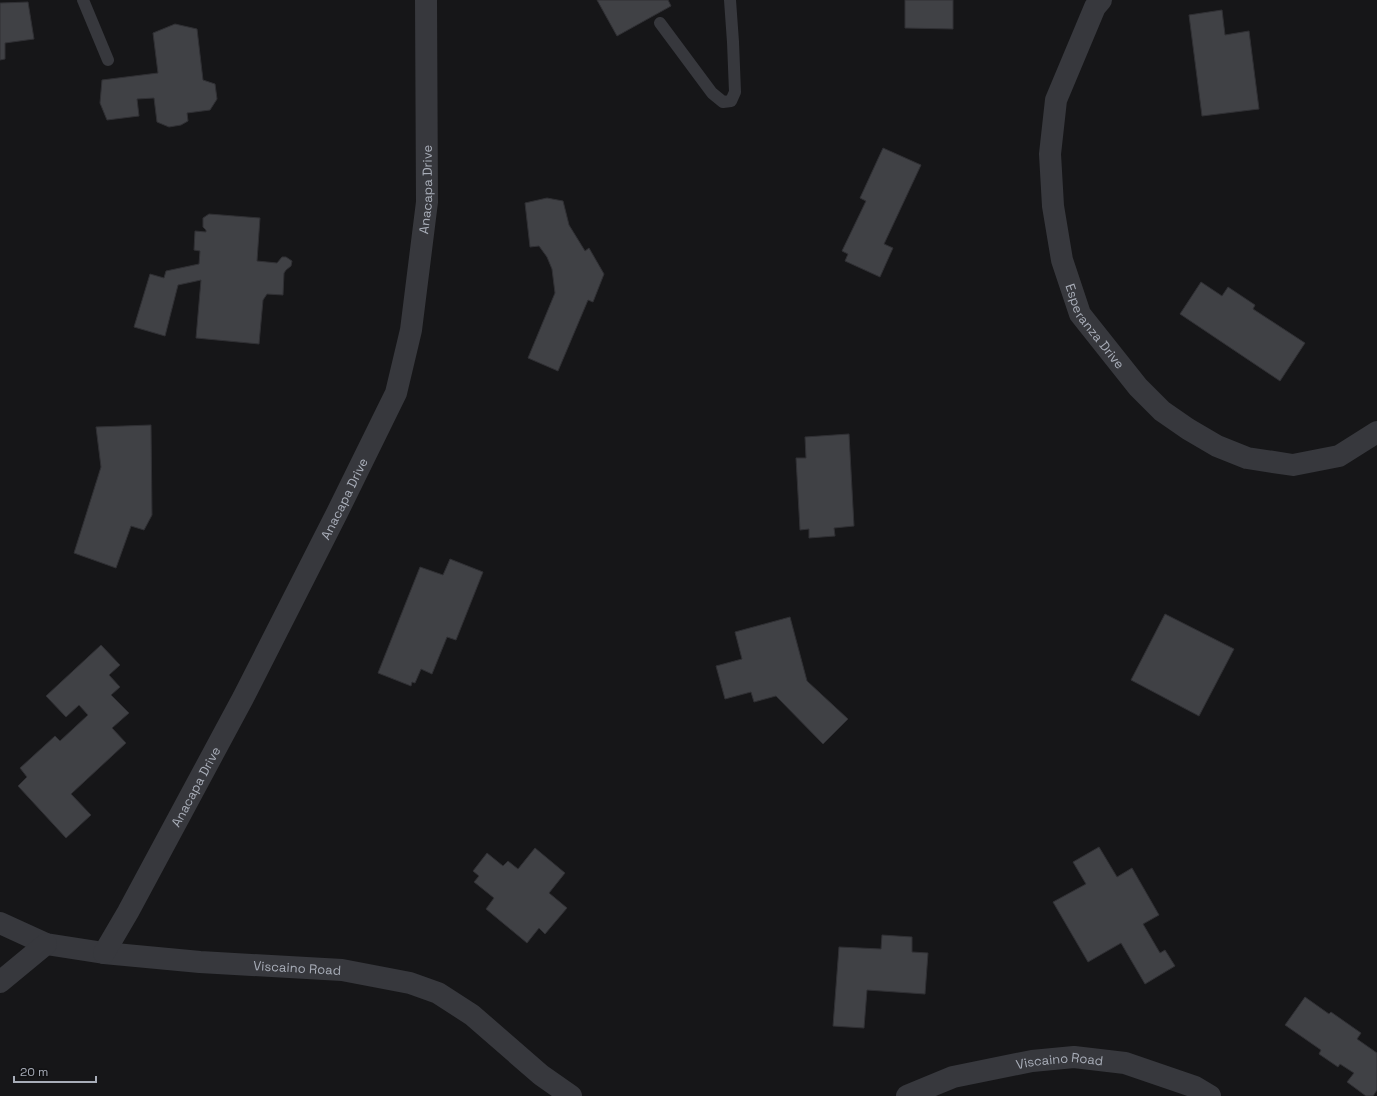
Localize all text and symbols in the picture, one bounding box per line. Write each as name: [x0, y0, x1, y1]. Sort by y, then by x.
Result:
street label: Anacapa Drive: [415, 145, 436, 235]
street label: Esperanza Drive: [1061, 281, 1128, 372]
street label: Anacapa Drive: [317, 455, 372, 543]
street label: Anacapa Drive: [167, 743, 224, 830]
street label: Viscaino Road: [253, 957, 341, 979]
street label: Viscaino Road: [1014, 1049, 1104, 1073]
scale bar: [14, 1058, 96, 1084]
text: 20 m: [20, 1064, 48, 1080]

